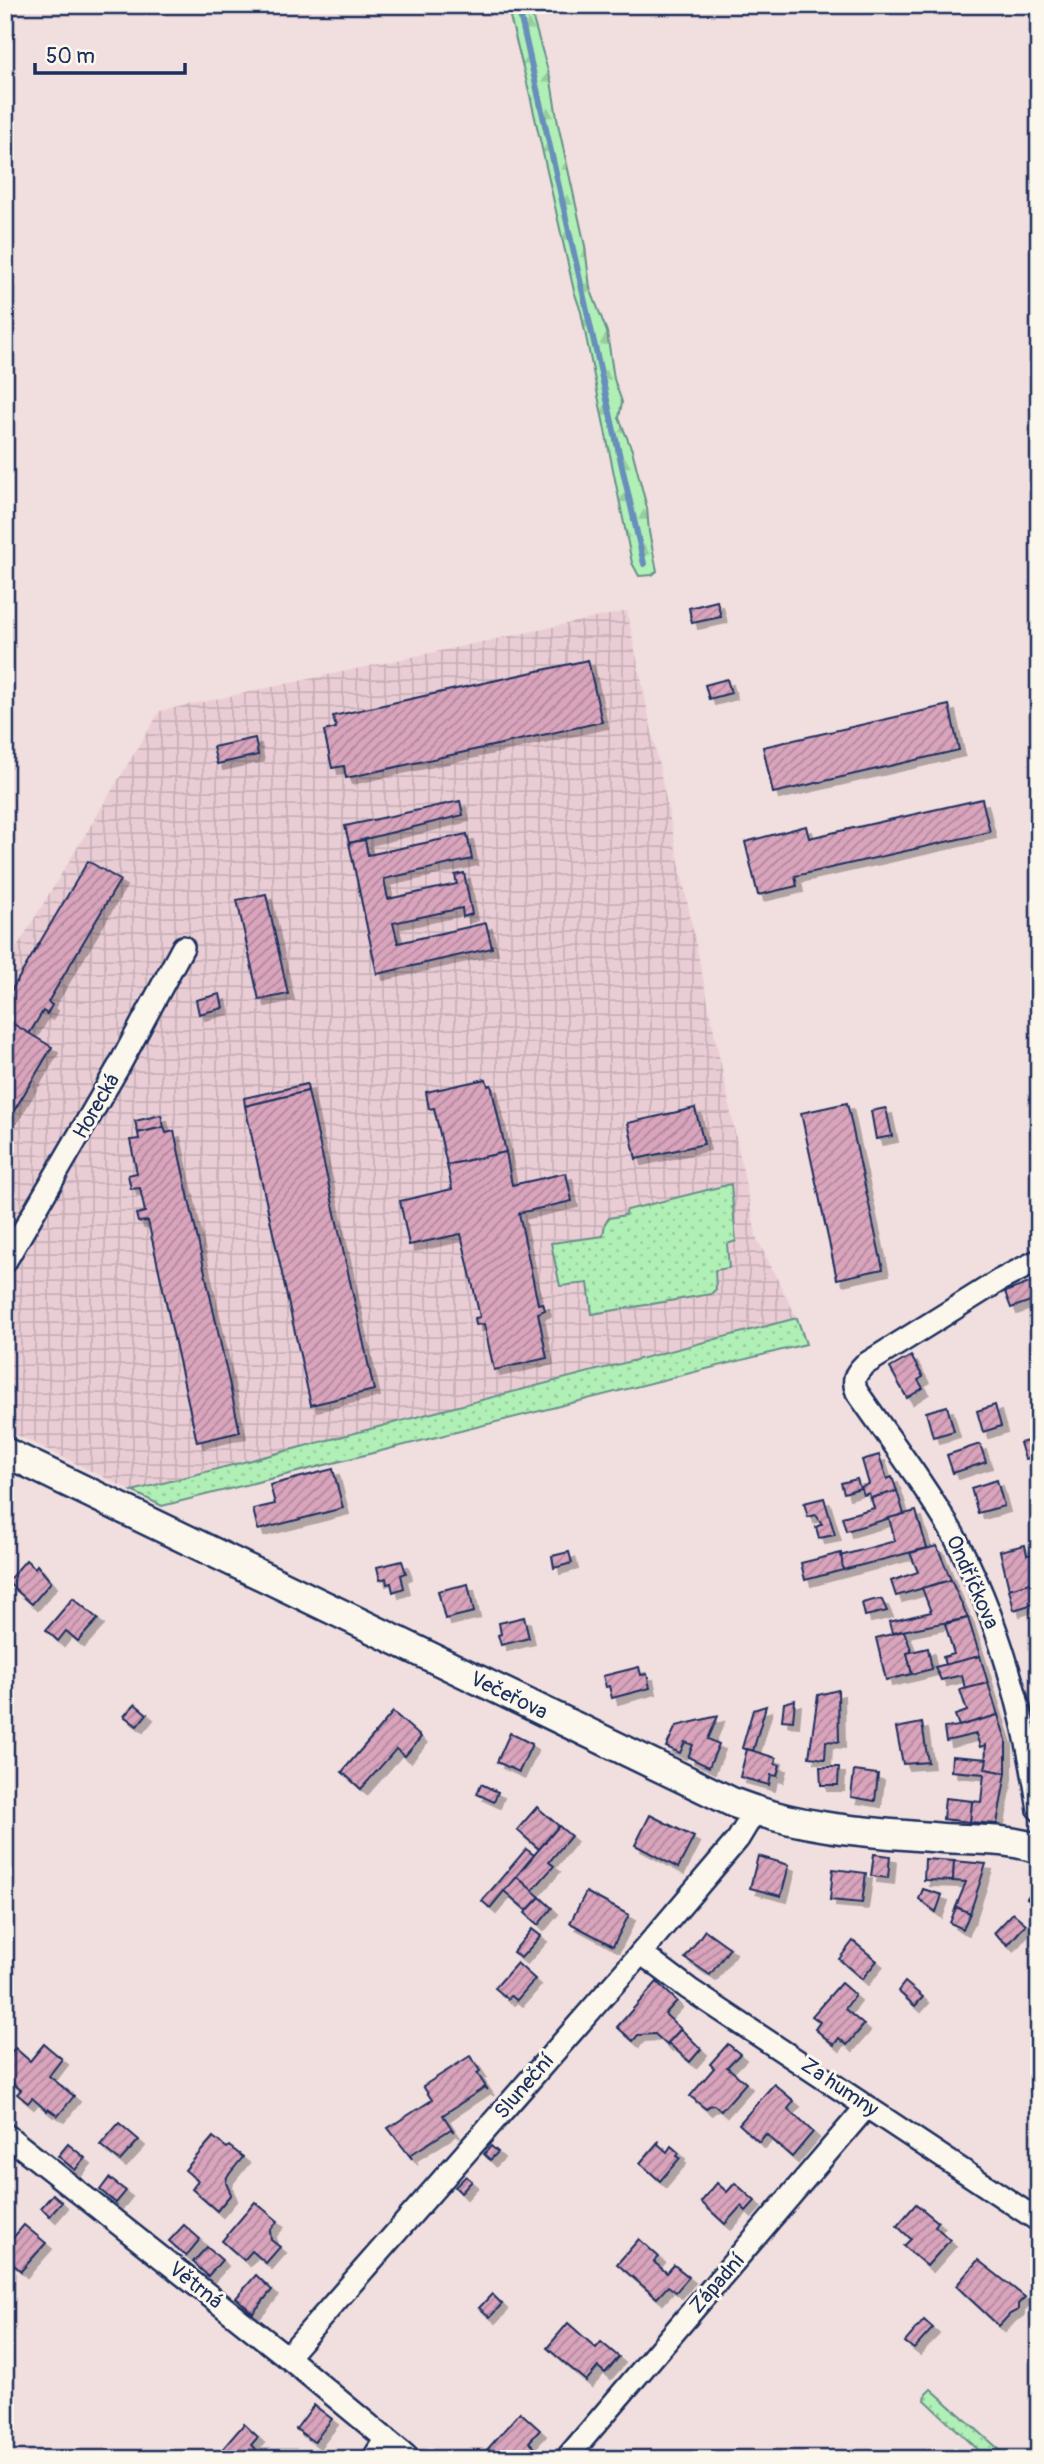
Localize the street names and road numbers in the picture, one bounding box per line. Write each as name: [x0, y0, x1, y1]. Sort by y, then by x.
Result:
street label: Horecká: [67, 1069, 126, 1144]
street label: Ondříčkova: [940, 1531, 1005, 1633]
street label: Večeřova: [466, 1665, 552, 1726]
street label: Sluneční: [488, 2048, 560, 2125]
street label: Za humny: [796, 2052, 884, 2123]
street label: Západní: [684, 2247, 751, 2319]
street label: Větrná: [163, 2256, 228, 2315]

